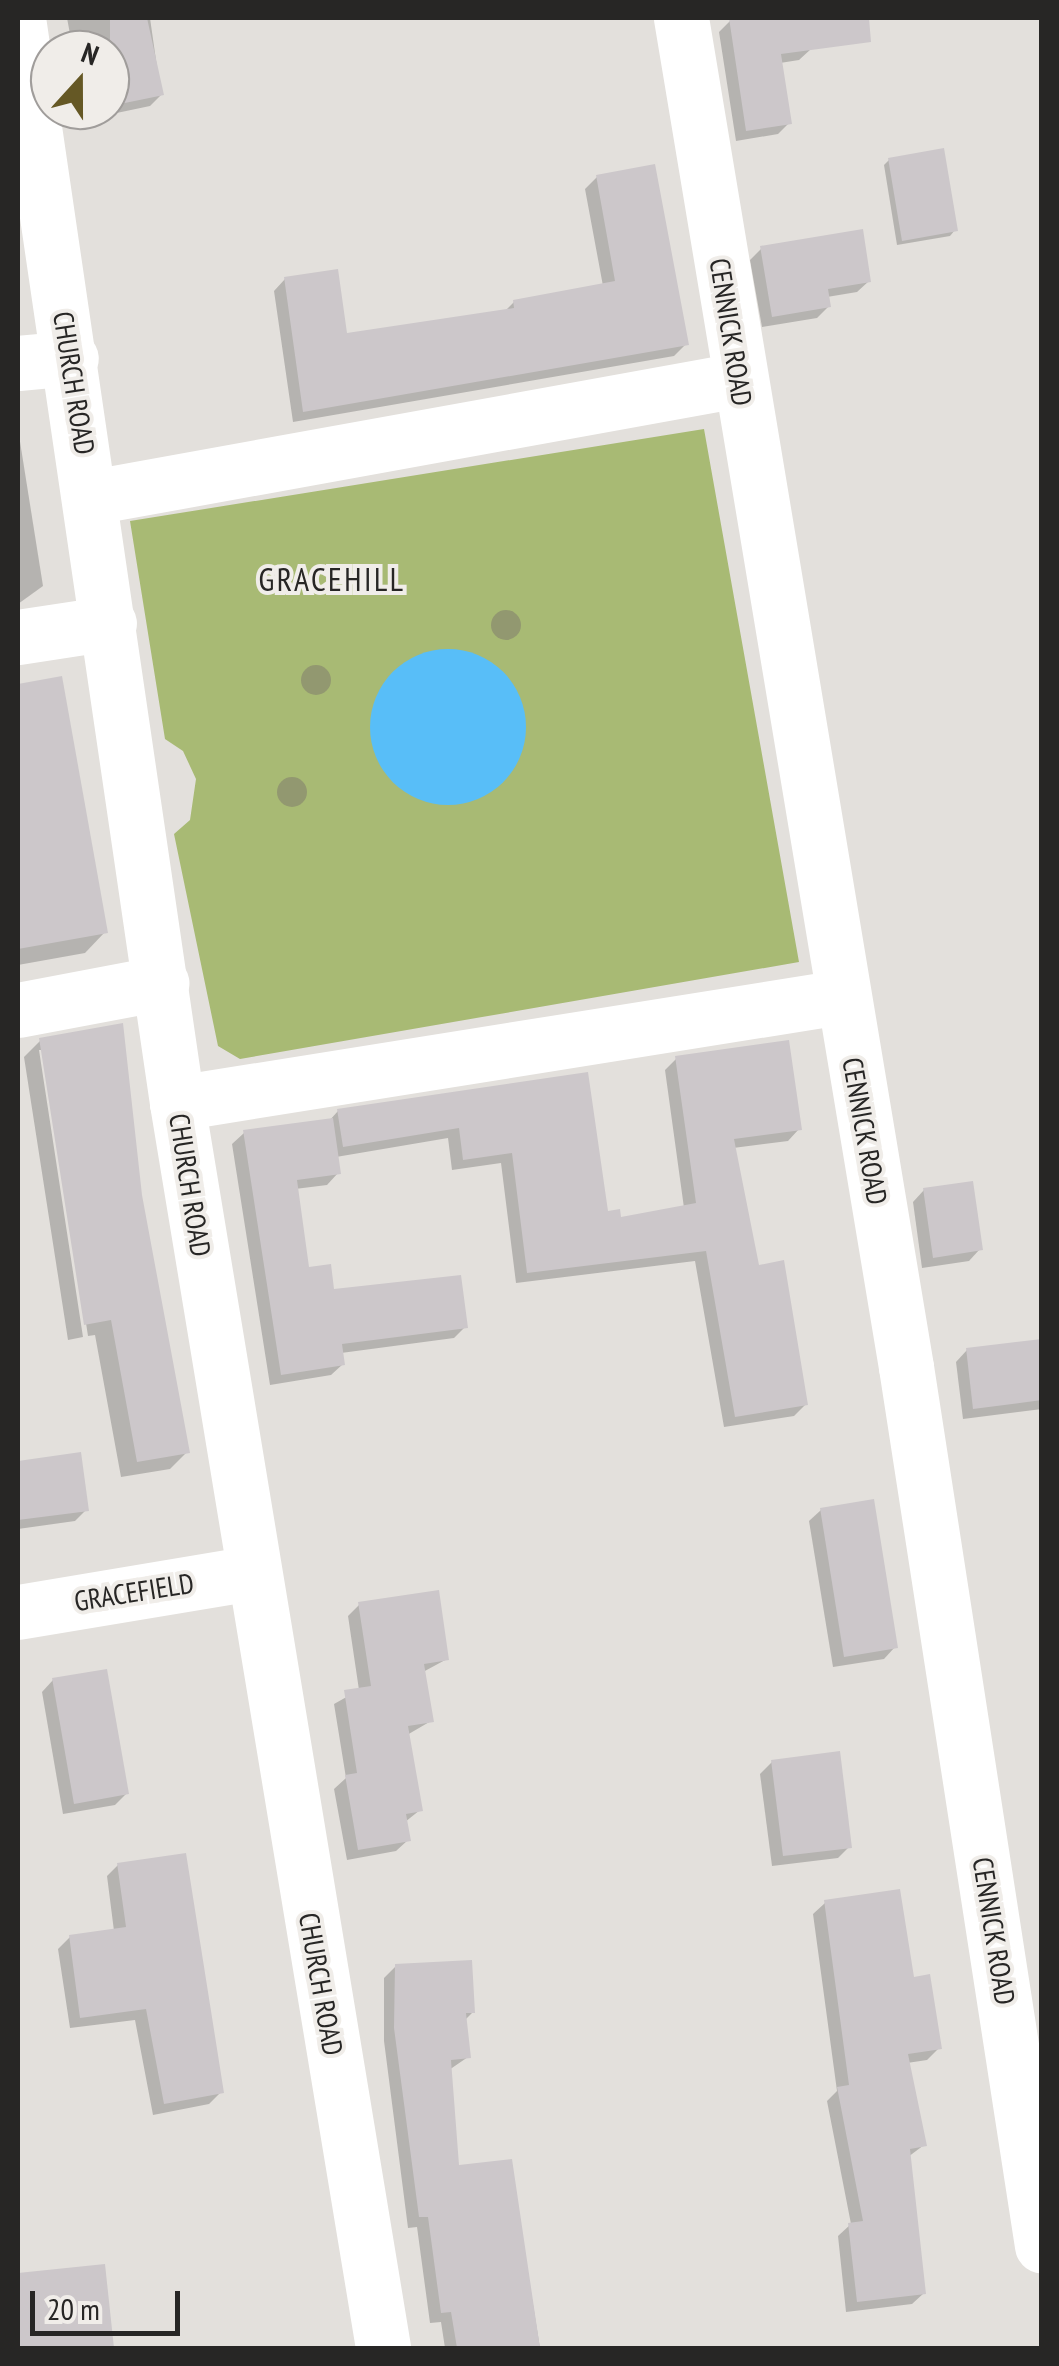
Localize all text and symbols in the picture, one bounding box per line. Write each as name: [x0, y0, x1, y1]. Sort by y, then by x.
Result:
north arrow: [30, 30, 130, 130]
text: N: [77, 33, 104, 73]
street label: CENNICK ROAD: [703, 256, 759, 408]
street label: CHURCH ROAD: [46, 309, 102, 457]
district label: GRACEHILL: [259, 560, 405, 598]
street label: CENNICK ROAD: [835, 1054, 895, 1208]
street label: CHURCH ROAD: [162, 1111, 218, 1259]
street label: GRACEFIELD: [72, 1566, 196, 1618]
street label: CENNICK ROAD: [966, 1855, 1022, 2007]
street label: CHURCH ROAD: [292, 1910, 350, 2058]
scale bar: [35, 2271, 185, 2333]
text: 20 m: [47, 2289, 100, 2328]

